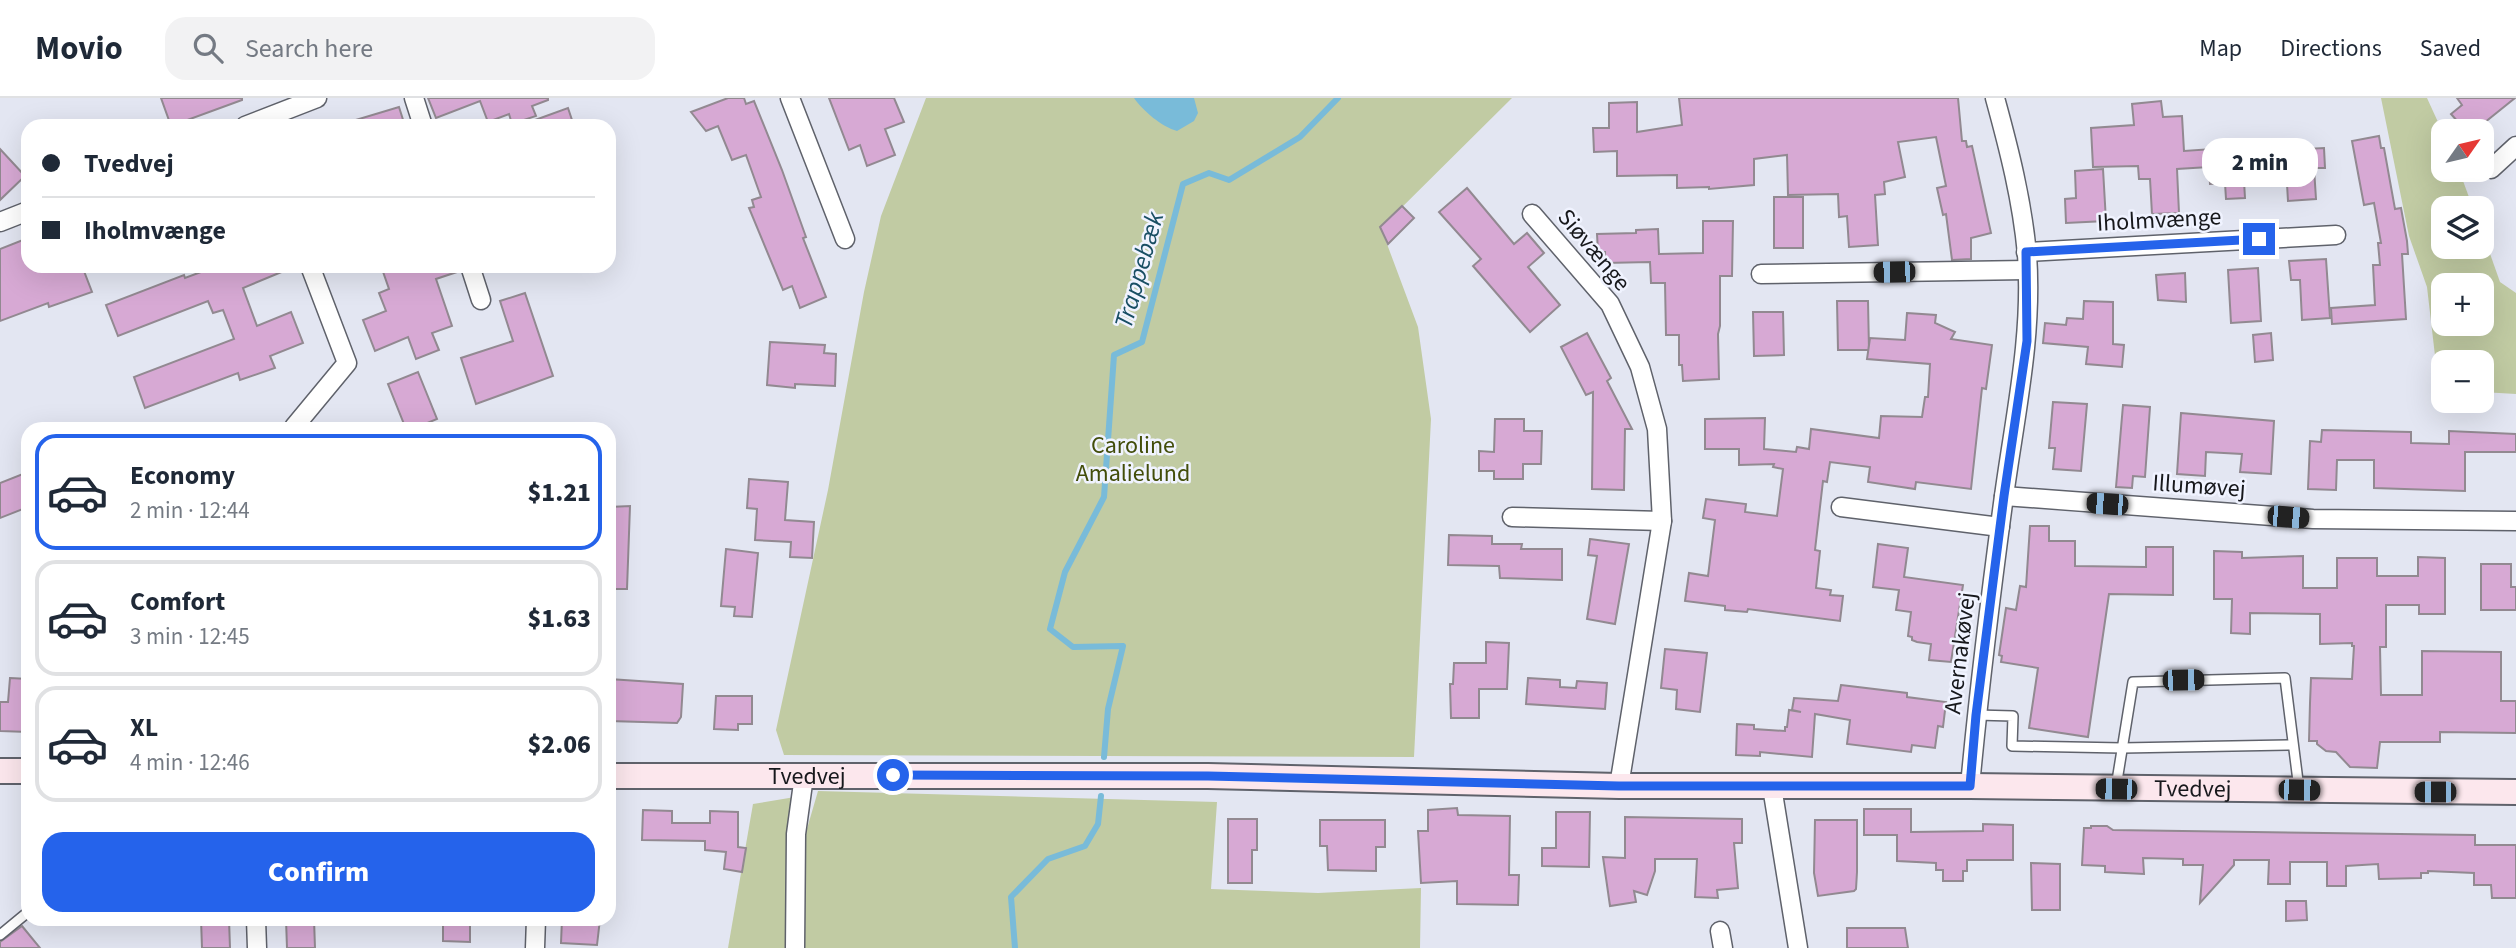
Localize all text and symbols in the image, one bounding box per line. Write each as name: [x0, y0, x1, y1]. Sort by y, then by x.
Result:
search box: [165, 17, 655, 80]
text: Movio: [35, 25, 123, 72]
icon: search: [189, 29, 227, 67]
text: Search here: [245, 30, 373, 67]
text: Map: [2199, 31, 2242, 66]
text: Directions: [2280, 31, 2382, 66]
text: Saved: [2420, 31, 2481, 66]
north arrow: [2431, 119, 2494, 182]
map controls: [2431, 119, 2494, 413]
callout: 2 min: [2201, 138, 2317, 186]
text: Tvedvej: [84, 145, 174, 182]
text: 2 min: [2232, 146, 2288, 179]
button: layers: [2431, 196, 2494, 259]
street label: Iholmvænge: [2096, 199, 2222, 241]
street label: Siøvænge: [1549, 201, 1639, 299]
water label: Trappebæk: [1105, 207, 1173, 333]
text: Iholmvænge: [84, 212, 226, 249]
route end: [2243, 223, 2275, 255]
car: [1873, 261, 1916, 283]
button: +: [2431, 273, 2494, 336]
button: −: [2431, 350, 2494, 413]
park label: Caroline Amalielund: [1076, 428, 1190, 491]
text: Economy: [130, 457, 235, 494]
icon: car: [46, 461, 109, 524]
street label: Illumøvej: [2151, 465, 2247, 507]
text: $1.21: [527, 474, 591, 511]
car: [2086, 492, 2129, 516]
text: 2 min · 12:44: [130, 494, 250, 527]
car: [2267, 505, 2310, 529]
text: Comfort: [130, 583, 225, 620]
icon: car: [46, 587, 109, 650]
street label: Avernakøvej: [1935, 590, 1985, 716]
text: $1.63: [527, 600, 591, 637]
text: 3 min · 12:45: [130, 620, 250, 653]
car: [2162, 669, 2205, 691]
text: XL: [130, 709, 158, 746]
icon: car: [46, 713, 109, 776]
text: $2.06: [527, 726, 591, 763]
text: 4 min · 12:46: [130, 746, 250, 779]
street label: Tvedvej: [768, 759, 846, 794]
route start: [877, 759, 909, 791]
street label: Tvedvej: [2154, 771, 2232, 806]
car: [2095, 778, 2138, 800]
car: [2278, 779, 2321, 801]
car: [2415, 782, 2457, 803]
button: Confirm: [42, 832, 595, 912]

